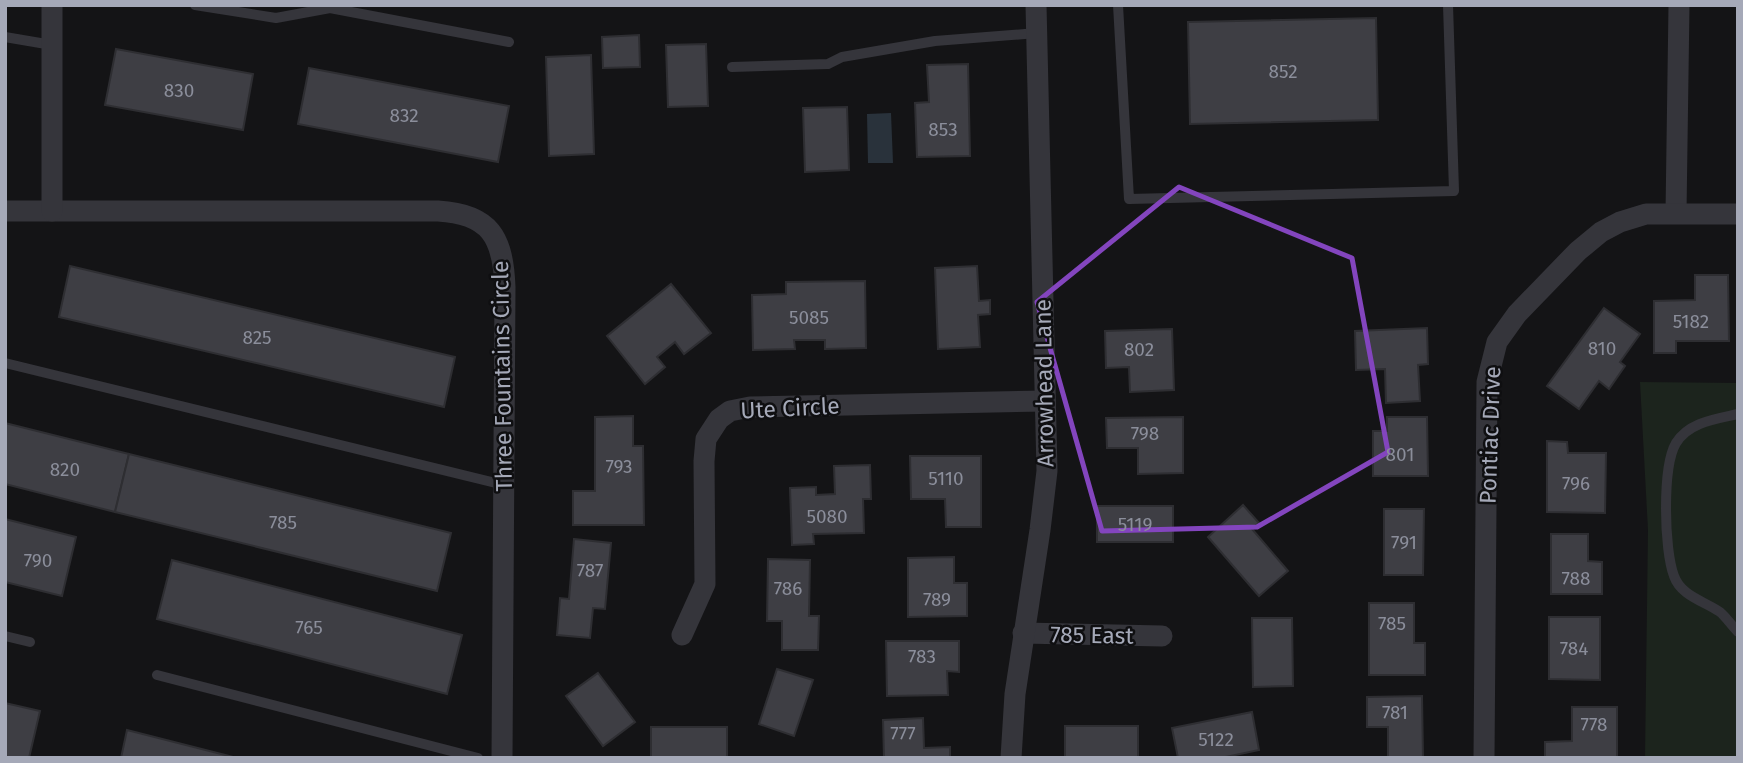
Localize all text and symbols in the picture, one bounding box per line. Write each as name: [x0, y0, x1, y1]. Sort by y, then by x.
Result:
house number: 852: [1268, 60, 1298, 83]
house number: 830: [164, 79, 194, 102]
house number: 832: [389, 104, 419, 127]
house number: 853: [928, 118, 958, 141]
street label: Three Fountains Circle: [486, 260, 518, 492]
street label: Arrowhead Lane: [1029, 299, 1059, 467]
house number: 5085: [789, 306, 829, 329]
house number: 5182: [1673, 310, 1709, 333]
house number: 825: [242, 326, 272, 349]
house number: 810: [1588, 337, 1616, 360]
house number: 802: [1124, 338, 1154, 361]
street label: Pontiac Drive: [1474, 366, 1506, 504]
street label: Ute Circle: [740, 391, 840, 425]
house number: 798: [1131, 422, 1159, 445]
house number: 801: [1386, 443, 1414, 466]
house number: 793: [605, 455, 633, 478]
house number: 820: [50, 458, 80, 481]
house number: 5110: [928, 467, 964, 490]
house number: 796: [1562, 472, 1590, 495]
house number: 5080: [806, 505, 848, 528]
house number: 785: [269, 511, 297, 534]
house number: 5119: [1118, 513, 1152, 536]
house number: 791: [1391, 531, 1417, 554]
house number: 790: [24, 549, 52, 572]
house number: 787: [577, 559, 603, 582]
house number: 788: [1562, 567, 1591, 590]
house number: 786: [774, 577, 802, 600]
house number: 789: [923, 588, 951, 611]
house number: 785: [1378, 612, 1406, 635]
house number: 765: [295, 616, 323, 639]
street label: 785 East: [1050, 620, 1135, 650]
house number: 784: [1560, 637, 1588, 660]
house number: 783: [908, 645, 936, 668]
house number: 781: [1382, 701, 1408, 724]
house number: 778: [1581, 713, 1607, 736]
house number: 777: [890, 722, 916, 745]
house number: 5122: [1198, 728, 1234, 751]

